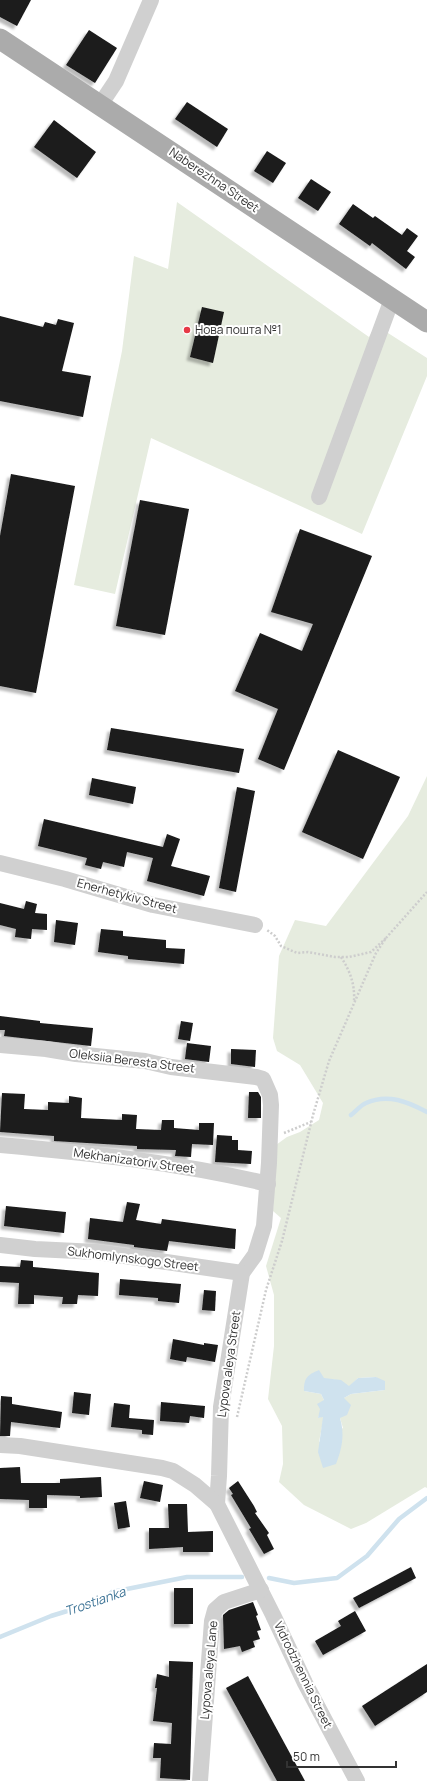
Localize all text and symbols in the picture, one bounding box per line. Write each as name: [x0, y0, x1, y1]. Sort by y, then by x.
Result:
street label: Naberezhna Street: [166, 143, 263, 216]
place label: Нова пошта №1: [195, 321, 282, 338]
marker: Нова пошта №1: [182, 325, 192, 335]
street label: Enerhetykiv Street: [75, 874, 179, 917]
street label: Oleksiia Beresta Street: [68, 1044, 196, 1077]
street label: Mekhanizatoriv Street: [72, 1144, 196, 1177]
street label: Sukhomlynskogo Street: [66, 1242, 200, 1275]
street label: Lypova aleya Street: [213, 1309, 244, 1418]
water label: Trostianka: [62, 1582, 128, 1620]
street label: Vidrodzhennia Street: [270, 1618, 337, 1731]
street label: Lypova aleya Lane: [196, 1620, 221, 1720]
scale bar: [287, 1743, 396, 1769]
text: 50 m: [293, 1748, 320, 1765]

